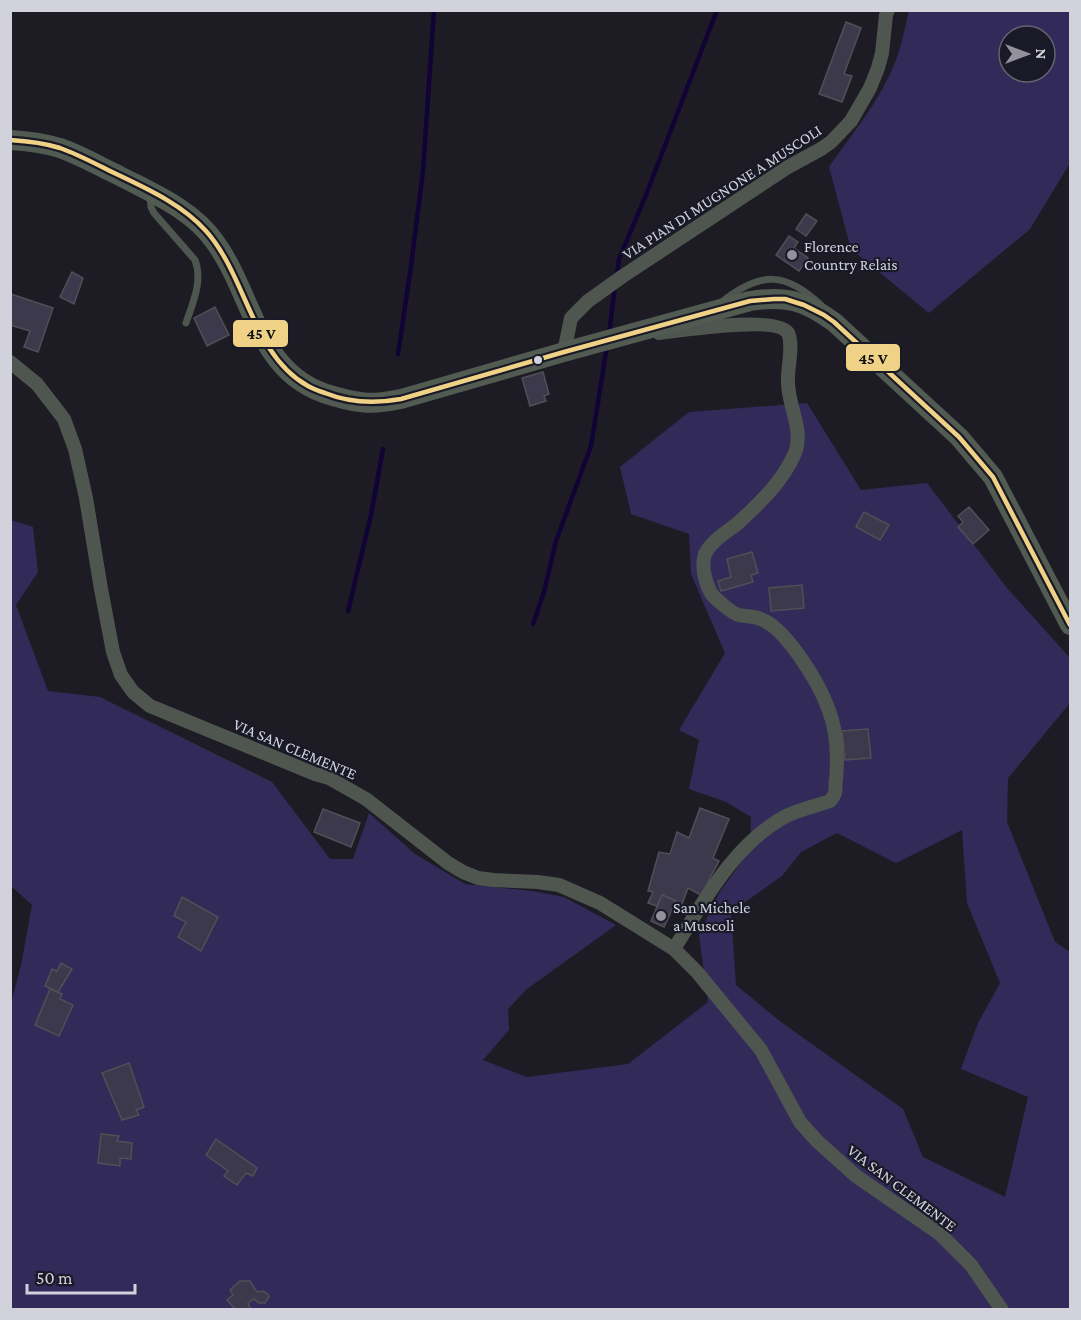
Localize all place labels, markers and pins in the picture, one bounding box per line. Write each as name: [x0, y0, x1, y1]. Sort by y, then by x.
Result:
place label: Florence Country Relais: [804, 238, 898, 274]
marker: Florence Country Relais: [785, 248, 799, 262]
unlabelled marker: [532, 354, 544, 366]
place label: San Michele a Muscoli: [673, 899, 750, 934]
marker: San Michele a Muscoli: [654, 909, 668, 923]

